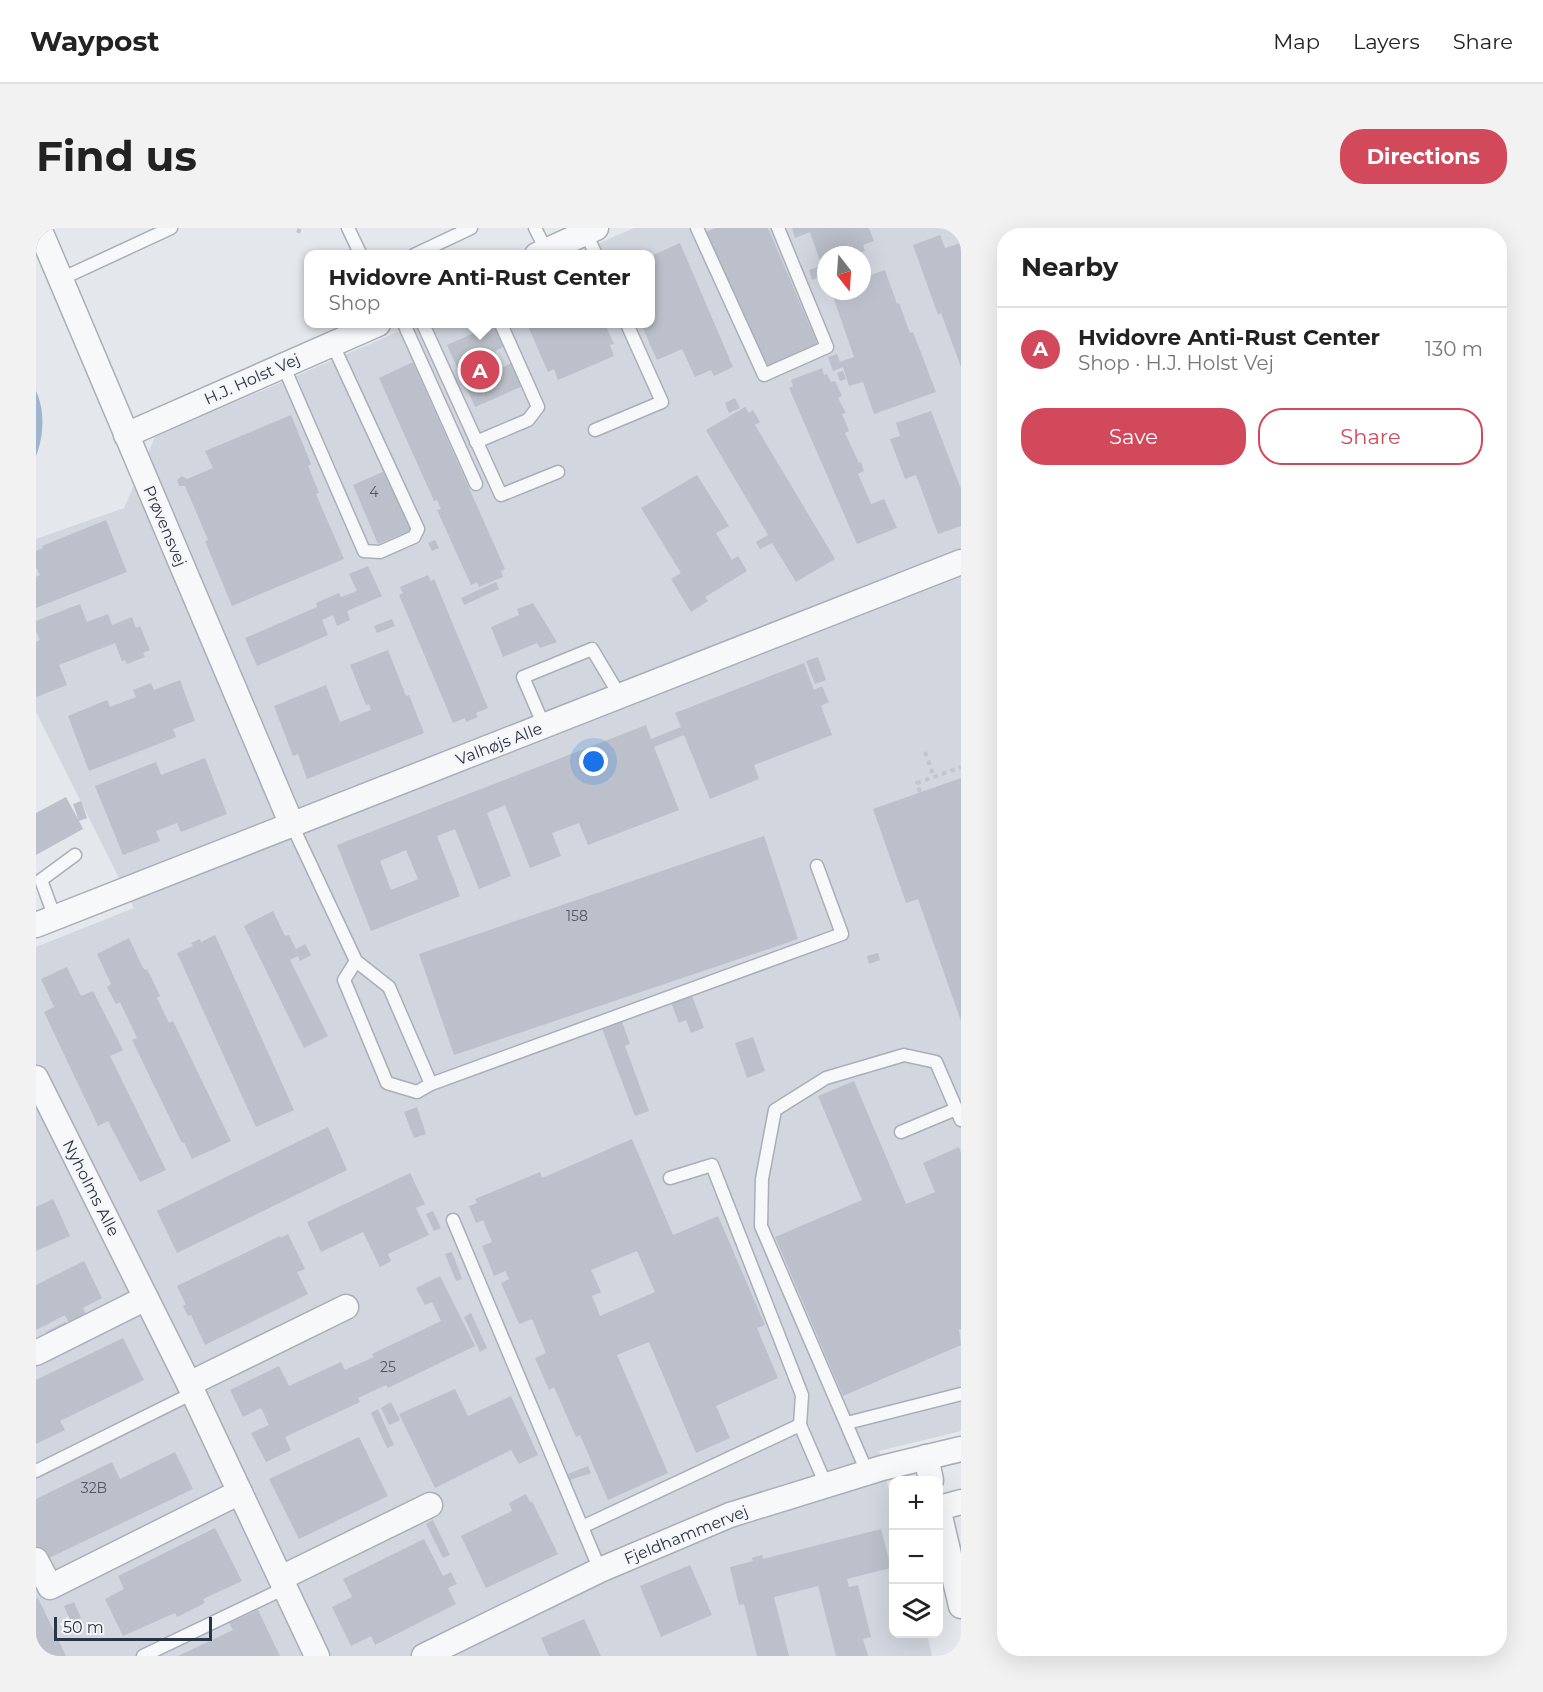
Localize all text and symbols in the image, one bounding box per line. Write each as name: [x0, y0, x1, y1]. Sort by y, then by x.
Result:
text: Waypost: [30, 24, 160, 58]
text: Map: [1273, 29, 1320, 54]
text: Layers: [1353, 29, 1420, 54]
text: Share: [1453, 29, 1513, 54]
button: Directions: [1340, 129, 1507, 184]
text: Find us: [36, 130, 197, 182]
north arrow: [817, 246, 871, 300]
popup: [304, 250, 655, 328]
text: Nearby: [1021, 251, 1118, 283]
text: Hvidovre Anti-Rust Center: [328, 264, 631, 291]
text: Shop: [328, 291, 380, 315]
text: Hvidovre Anti-Rust Center: [1078, 324, 1380, 351]
text: A: [1033, 337, 1048, 361]
text: 130 m: [1425, 337, 1483, 361]
pin: A: [460, 348, 500, 392]
street label: H.J. Holst Vej: [201, 349, 303, 409]
text: Shop · H.J. Holst Vej: [1078, 351, 1274, 375]
button: Save: [1021, 408, 1246, 465]
button: Share: [1258, 408, 1483, 465]
street label: Prøvensvej: [139, 483, 191, 569]
house number: 4: [369, 483, 379, 501]
street label: Valhøjs Alle: [453, 719, 545, 769]
your location: [579, 747, 608, 776]
house number: 158: [566, 907, 588, 925]
street label: Nyholms Alle: [59, 1137, 123, 1239]
house number: 25: [380, 1358, 396, 1376]
map controls: [889, 1476, 943, 1638]
button: +: [889, 1476, 943, 1530]
house number: 32B: [81, 1479, 107, 1497]
street label: Fjeldhammervej: [621, 1501, 751, 1569]
button: −: [889, 1530, 943, 1584]
button: layers: [889, 1584, 943, 1638]
scale bar: [54, 1614, 212, 1642]
text: 50 m: [63, 1618, 104, 1637]

